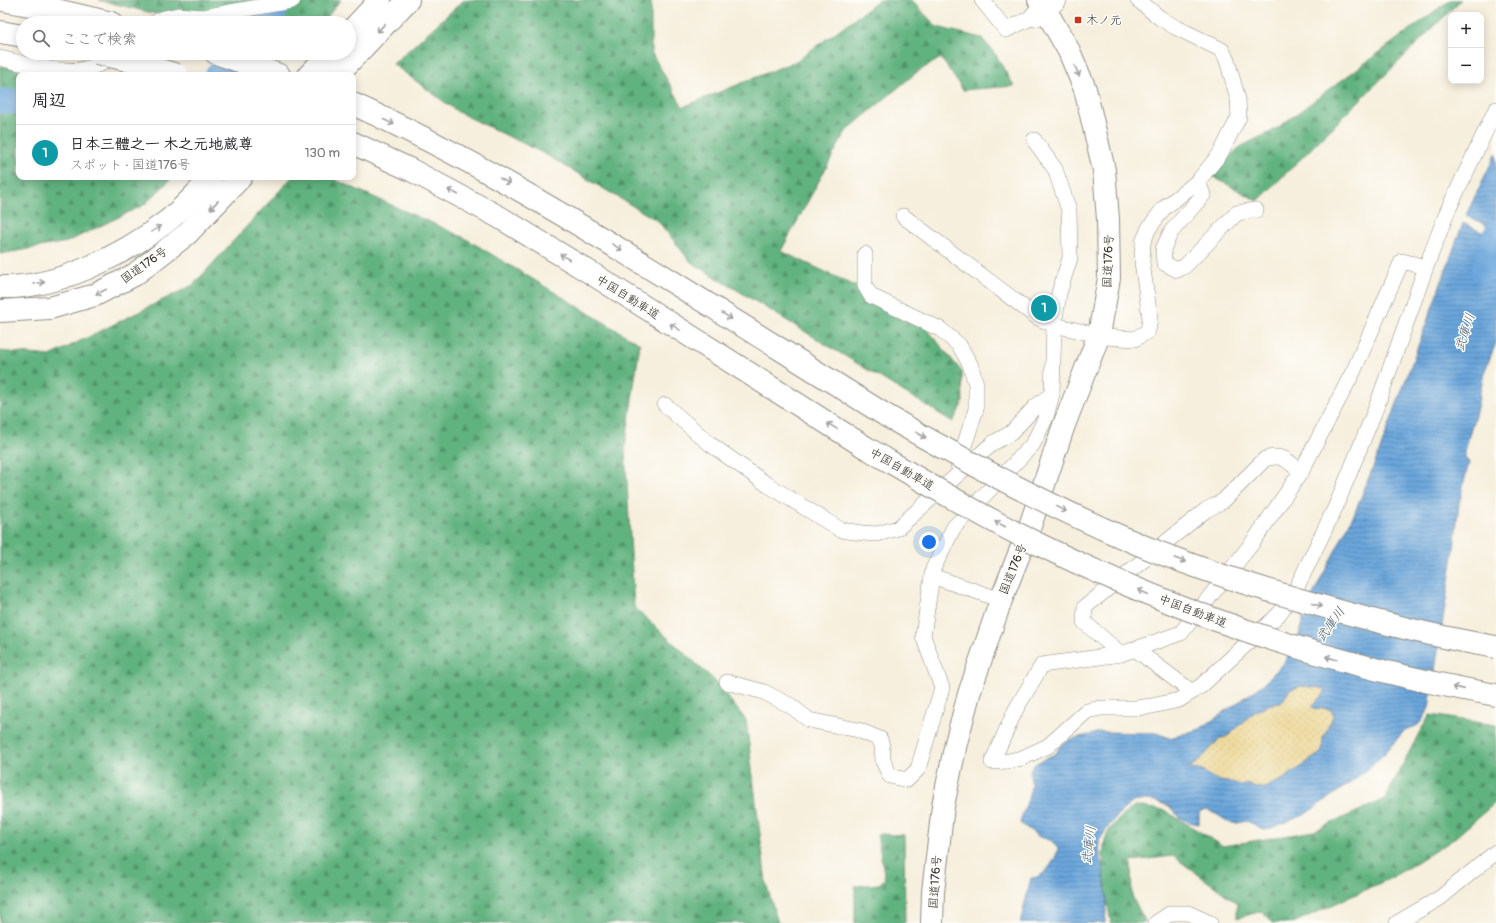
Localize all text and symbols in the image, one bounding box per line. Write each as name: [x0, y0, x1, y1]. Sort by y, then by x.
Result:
map controls: [1448, 12, 1484, 84]
button: +: [1448, 12, 1484, 48]
place label: 木ノ元: [1086, 13, 1122, 28]
marker: 木ノ元: [1073, 15, 1083, 25]
search box: [16, 16, 356, 60]
one-way arrow: [376, 23, 386, 33]
icon: search: [30, 27, 52, 49]
text: ここで検索: [62, 30, 137, 49]
button: −: [1448, 48, 1484, 84]
one-way arrow: [1074, 64, 1082, 76]
text: 周辺: [32, 90, 66, 111]
one-way arrow: [383, 119, 395, 126]
text: 日本三體之一 木之元地蔵尊: [70, 135, 253, 154]
text: 1: [42, 145, 48, 161]
text: 130 m: [304, 145, 340, 161]
text: スポット · 国道176号: [70, 157, 190, 173]
one-way arrow: [499, 178, 511, 186]
one-way arrow: [447, 188, 459, 196]
one-way arrow: [209, 200, 219, 210]
one-way arrow: [150, 225, 161, 233]
street label: 国道176号: [1100, 234, 1117, 288]
one-way arrow: [611, 243, 622, 251]
street label: 国道176号: [118, 244, 171, 287]
one-way arrow: [559, 253, 571, 261]
street label: 中国自動車道: [593, 272, 662, 323]
one-way arrow: [32, 279, 45, 287]
one-way arrow: [95, 289, 107, 297]
pin: 1: [1031, 293, 1057, 323]
water label: 武庫川: [1451, 311, 1479, 353]
one-way arrow: [721, 312, 732, 320]
one-way arrow: [669, 322, 681, 330]
one-way arrow: [826, 422, 838, 430]
one-way arrow: [915, 432, 927, 440]
street label: 中国自動車道: [867, 445, 937, 494]
one-way arrow: [1054, 506, 1066, 513]
one-way arrow: [994, 520, 1006, 527]
your location: [919, 532, 939, 552]
street label: 国道176号: [996, 541, 1031, 597]
one-way arrow: [1173, 557, 1185, 565]
one-way arrow: [1137, 587, 1149, 595]
street label: 中国自動車道: [1157, 592, 1229, 631]
one-way arrow: [1310, 602, 1323, 609]
water label: 武庫川: [1313, 604, 1349, 645]
one-way arrow: [1325, 654, 1338, 661]
one-way arrow: [1451, 684, 1464, 692]
water label: 武庫川: [1079, 825, 1099, 865]
street label: 国道176号: [926, 855, 945, 910]

